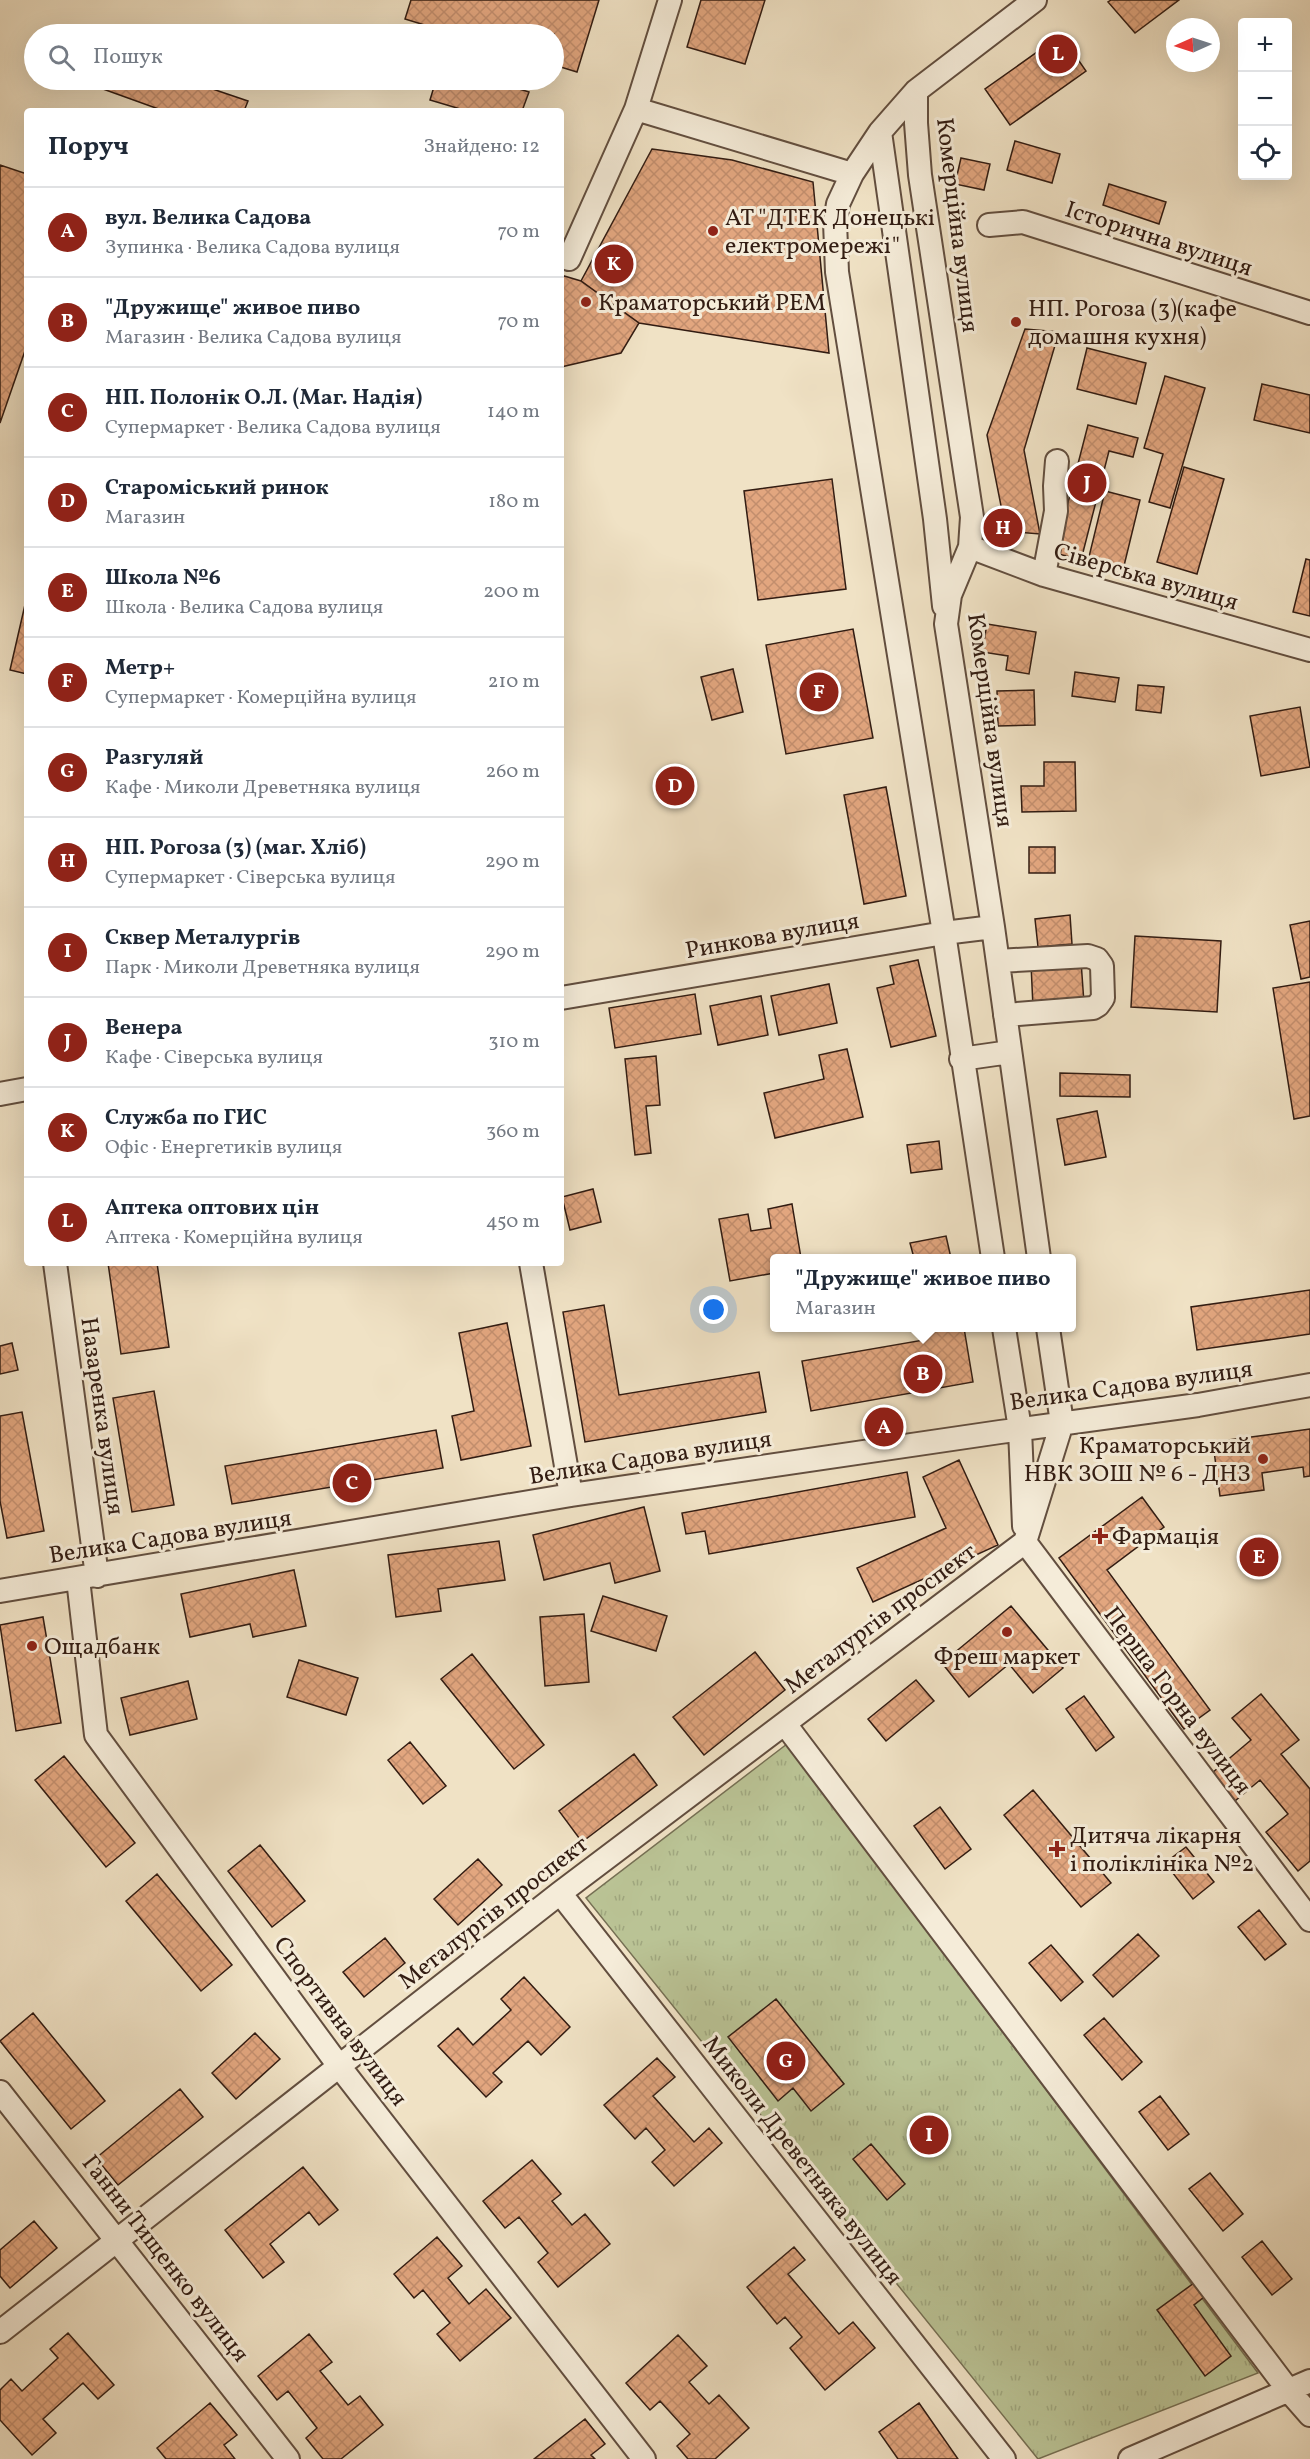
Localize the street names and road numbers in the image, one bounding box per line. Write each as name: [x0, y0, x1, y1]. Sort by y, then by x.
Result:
street label: Комерційна вулиця: [926, 116, 986, 334]
street label: Історична вулиця: [1060, 194, 1257, 286]
street label: Сіверська вулиця: [1049, 535, 1242, 621]
street label: Комерційна вулиця: [957, 611, 1021, 830]
street label: Ринкова вулиця: [683, 905, 862, 969]
street label: Назаренка вулиця: [70, 1315, 132, 1517]
street label: Велика Садова вулиця: [1008, 1353, 1255, 1421]
street label: Велика Садова вулиця: [527, 1423, 774, 1495]
street label: Велика Садова вулиця: [47, 1502, 294, 1574]
street label: Металургів проспект: [778, 1536, 984, 1703]
street label: Перша Горна вулиця: [1094, 1600, 1259, 1802]
street label: Металургів проспект: [392, 1829, 596, 1999]
street label: Спортивна вулиця: [264, 1930, 415, 2114]
street label: Миколи Древетняка вулиця: [693, 2029, 910, 2293]
street label: Ганни Тищенко вулиця: [73, 2148, 256, 2370]

